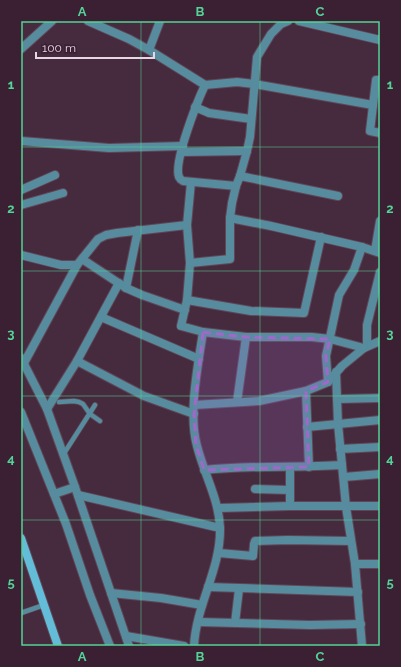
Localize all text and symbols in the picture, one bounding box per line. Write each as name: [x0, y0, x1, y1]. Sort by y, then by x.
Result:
text: A: [78, 4, 87, 19]
text: B: [196, 4, 205, 19]
text: C: [316, 4, 325, 19]
scale bar: [36, 34, 154, 60]
text: 100 m: [42, 41, 76, 55]
text: 1: [8, 77, 15, 92]
text: 1: [387, 77, 394, 92]
text: 2: [7, 201, 15, 216]
text: 2: [386, 201, 394, 216]
text: 3: [7, 326, 15, 341]
text: 3: [386, 326, 394, 341]
text: 4: [7, 451, 15, 466]
text: 4: [386, 451, 394, 466]
text: 5: [7, 575, 15, 590]
text: 5: [386, 575, 394, 590]
text: A: [78, 649, 87, 664]
text: B: [196, 649, 205, 664]
text: C: [316, 649, 325, 664]

